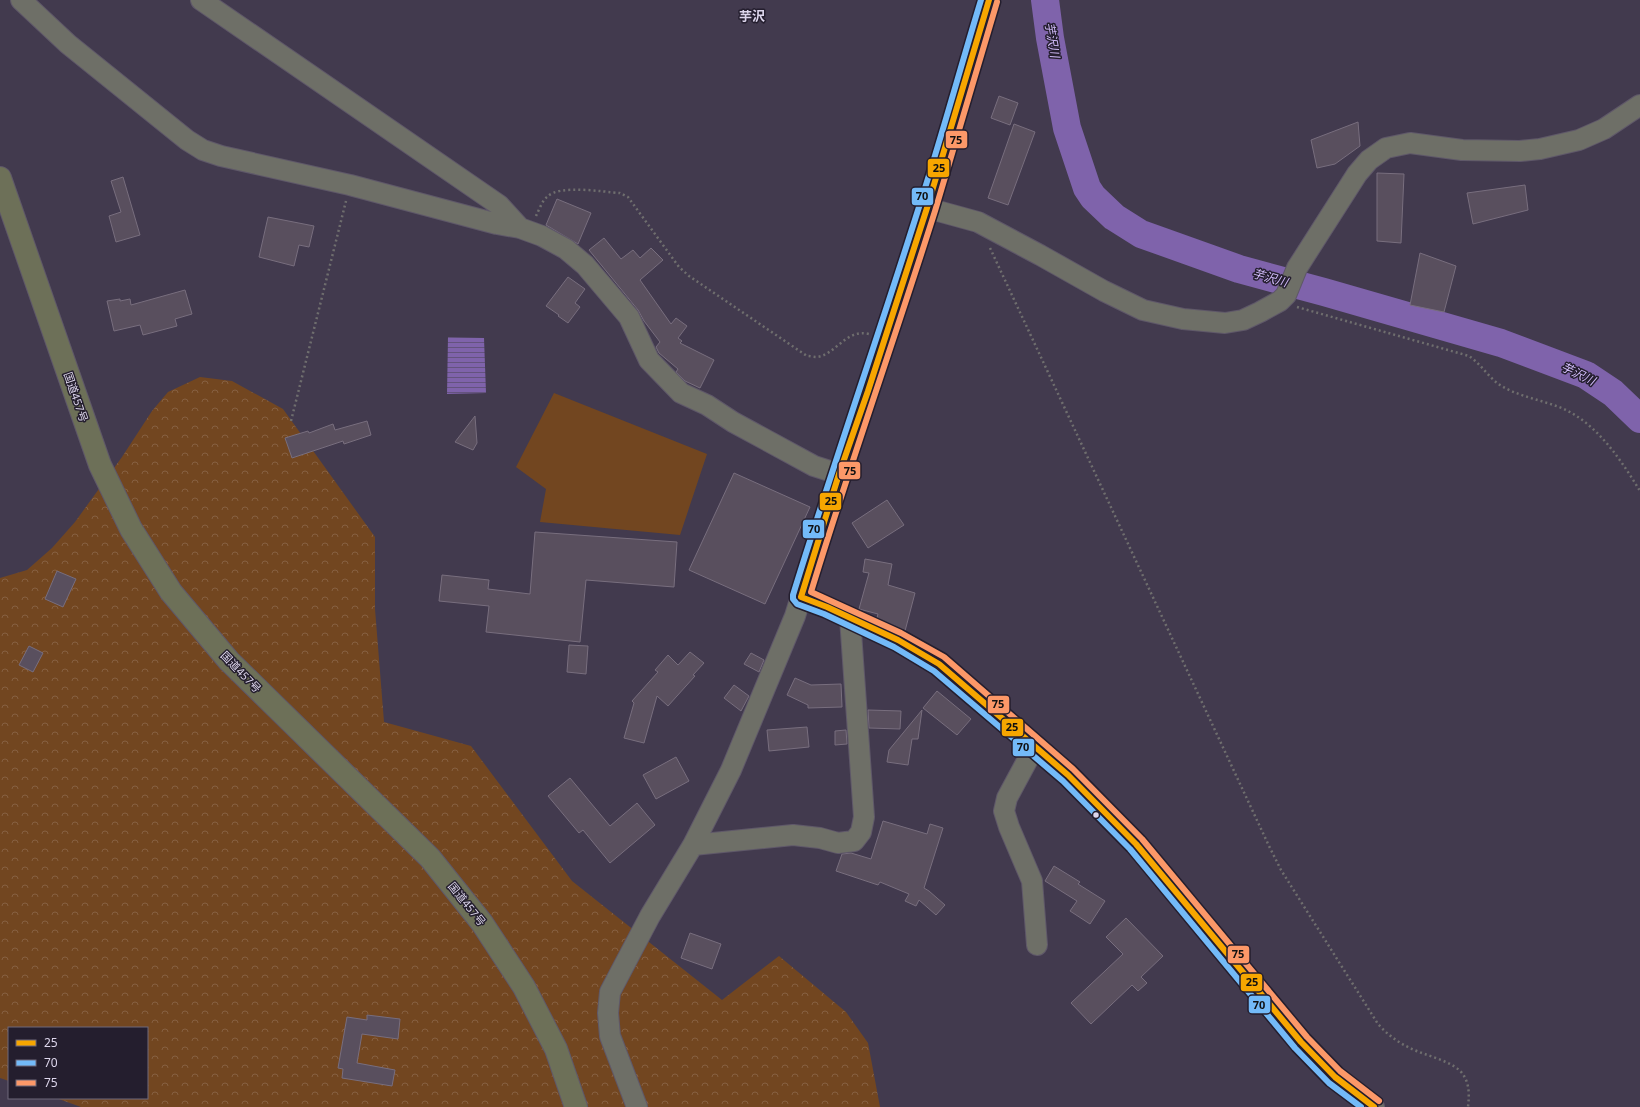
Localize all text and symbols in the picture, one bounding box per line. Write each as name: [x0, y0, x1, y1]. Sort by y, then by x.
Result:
district label: 芋沢: [739, 7, 765, 25]
water label: 芋沢川: [1041, 21, 1064, 61]
line badge: 75: [945, 130, 968, 149]
text: 75: [950, 132, 962, 147]
line badge: 25: [927, 158, 950, 178]
text: 25: [933, 160, 945, 175]
line badge: 70: [911, 187, 934, 206]
text: 70: [916, 188, 928, 203]
water label: 芋沢川: [1250, 264, 1292, 291]
water label: 芋沢川: [1558, 358, 1600, 390]
street label: 国道457号: [61, 370, 92, 424]
line badge: 75: [838, 461, 861, 480]
text: 75: [844, 463, 856, 478]
line badge: 25: [819, 492, 842, 511]
text: 25: [825, 493, 837, 508]
line badge: 70: [802, 519, 825, 539]
text: 70: [808, 521, 820, 536]
street label: 国道457号: [218, 648, 265, 696]
line badge: 75: [987, 695, 1010, 714]
text: 75: [992, 696, 1004, 711]
line badge: 25: [1001, 718, 1024, 737]
text: 25: [1006, 719, 1018, 734]
line badge: 70: [1012, 738, 1035, 757]
text: 70: [1017, 739, 1029, 754]
unlabelled marker: [1091, 810, 1101, 820]
street label: 国道457号: [445, 879, 490, 929]
line badge: 75: [1227, 945, 1250, 964]
text: 75: [1232, 946, 1244, 961]
line badge: 25: [1240, 973, 1263, 992]
text: 25: [1246, 974, 1258, 989]
line badge: 70: [1248, 995, 1271, 1014]
text: 70: [1253, 997, 1265, 1012]
legend: [8, 1027, 148, 1099]
text: 25: [44, 1034, 58, 1051]
text: 70: [44, 1054, 58, 1071]
text: 75: [44, 1074, 58, 1091]

